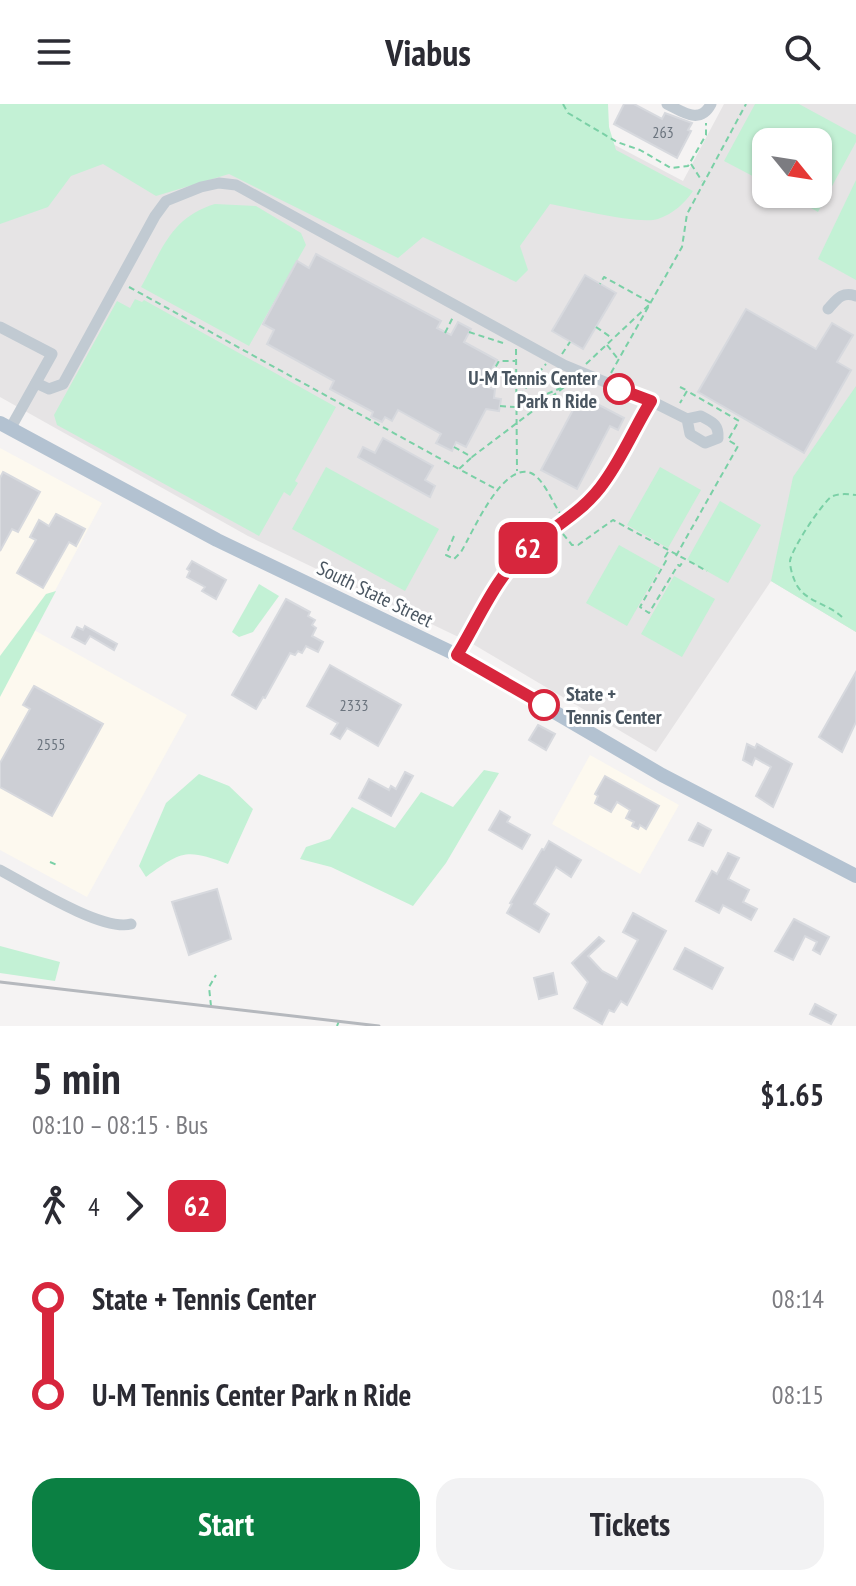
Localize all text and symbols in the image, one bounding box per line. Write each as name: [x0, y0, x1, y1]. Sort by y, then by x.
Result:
text: Viabus: [385, 29, 471, 76]
icon: menu: [32, 30, 76, 74]
icon: search: [780, 30, 824, 74]
house number: 263: [652, 122, 674, 142]
north arrow: [752, 128, 832, 208]
map controls: [752, 128, 832, 208]
place label: U-M Tennis Center Park n Ride: [468, 365, 597, 414]
marker: U-M Tennis Center Park n Ride: [604, 374, 634, 404]
line badge: 62: [492, 522, 564, 574]
text: 62: [515, 529, 541, 566]
street label: South State Street: [313, 555, 438, 633]
place label: State + Tennis Center: [566, 681, 662, 730]
marker: State + Tennis Center: [529, 690, 559, 720]
house number: 2333: [340, 695, 368, 715]
house number: 2555: [37, 734, 65, 754]
text: 5 min: [32, 1049, 121, 1106]
text: $1.65: [760, 1075, 824, 1114]
text: 08:10 – 08:15 · Bus: [32, 1108, 208, 1141]
icon: walk: [32, 1184, 76, 1228]
icon: forward: [112, 1184, 156, 1228]
text: 62: [184, 1187, 210, 1224]
text: 4: [88, 1190, 100, 1223]
text: State + Tennis Center: [92, 1279, 316, 1318]
text: 08:14: [772, 1282, 824, 1315]
text: U-M Tennis Center Park n Ride: [92, 1375, 411, 1414]
text: 08:15: [772, 1378, 824, 1411]
button: Start: [32, 1478, 420, 1570]
button: Tickets: [436, 1478, 824, 1570]

